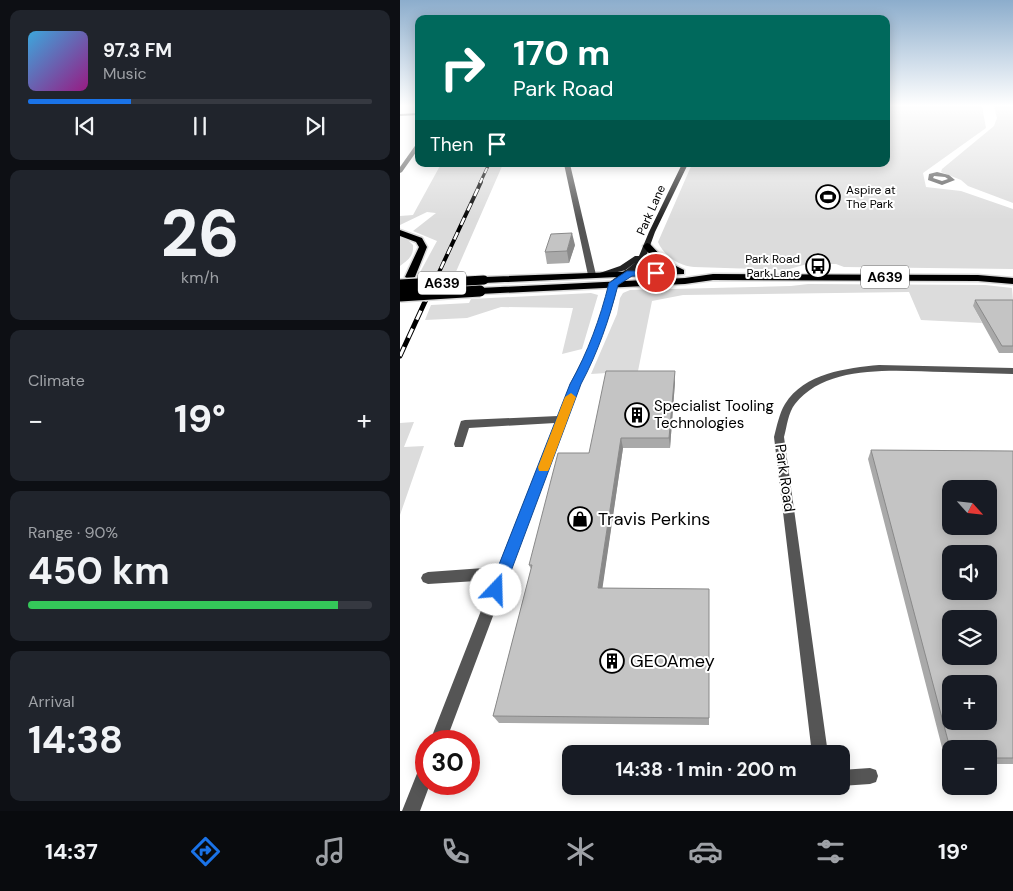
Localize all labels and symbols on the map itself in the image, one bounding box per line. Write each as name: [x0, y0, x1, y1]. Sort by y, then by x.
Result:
street label: Park Lane: [633, 182, 669, 238]
place label: Aspire at The Park: [846, 182, 896, 212]
sports icon: Aspire at The Park: [815, 184, 841, 210]
place label: Park Road Park Lane: [745, 251, 800, 281]
pin: [635, 252, 677, 294]
bus stop icon: Park Road Park Lane: [805, 253, 831, 279]
road number: A639: [861, 266, 909, 288]
road number: A639: [418, 272, 466, 294]
place label: Specialist Tooling Technologies: [654, 396, 774, 433]
building icon: Specialist Tooling Technologies: [624, 402, 650, 428]
street label: Park Road: [770, 443, 800, 513]
north arrow: [942, 480, 998, 535]
shop icon: Travis Perkins: [567, 506, 593, 532]
place label: Travis Perkins: [598, 507, 710, 531]
position arrow: [469, 563, 521, 615]
building icon: GEOAmey: [599, 648, 625, 674]
place label: GEOAmey: [630, 649, 715, 673]
speed limit sign: 30: [415, 730, 480, 795]

